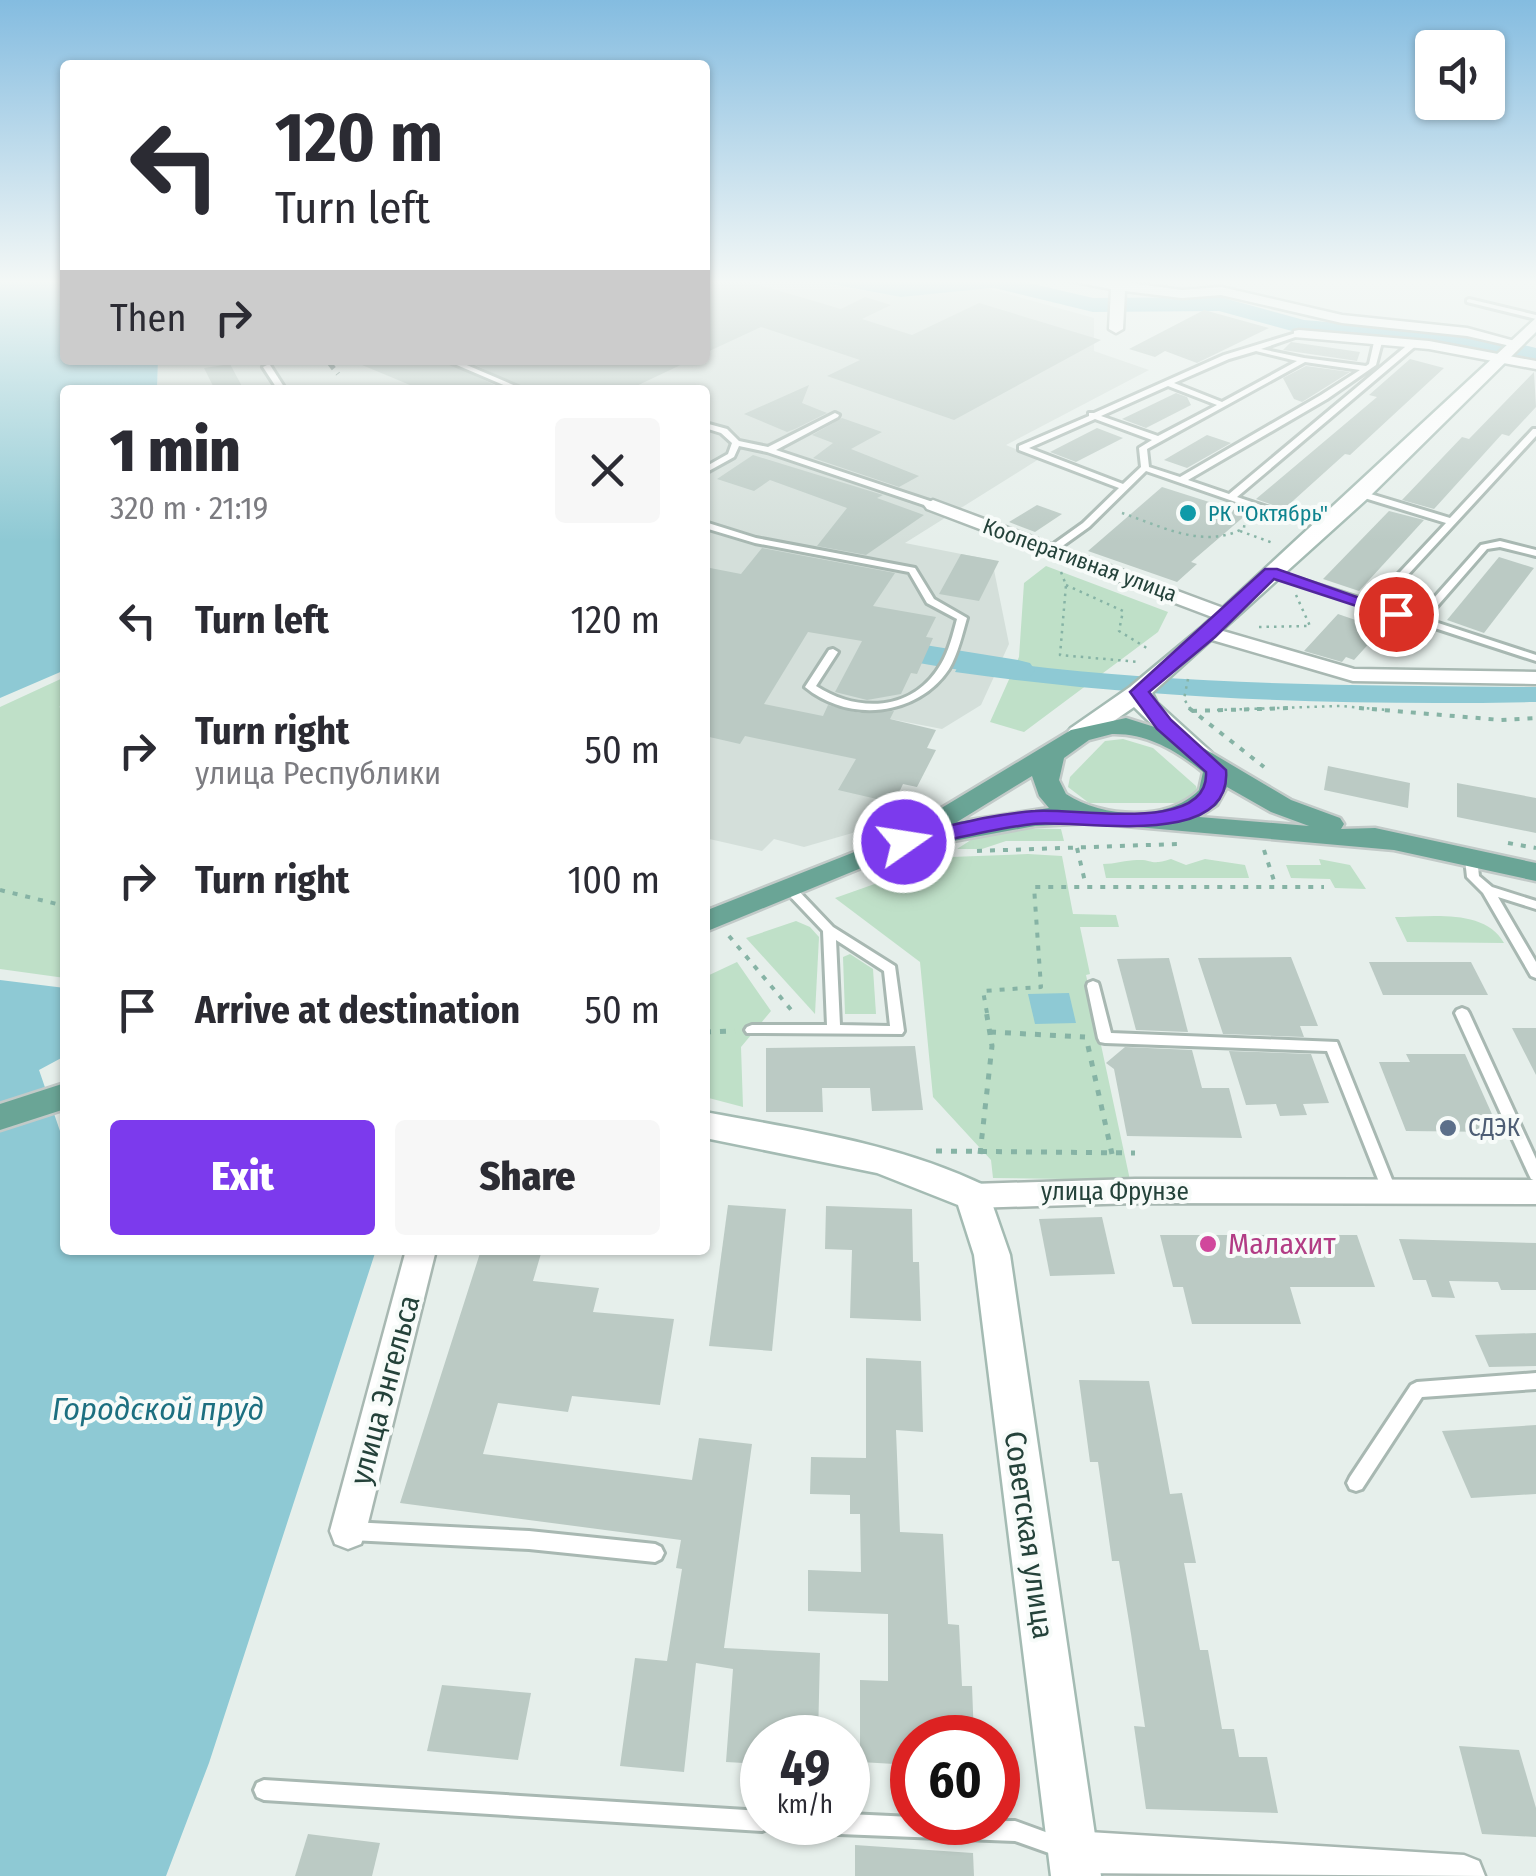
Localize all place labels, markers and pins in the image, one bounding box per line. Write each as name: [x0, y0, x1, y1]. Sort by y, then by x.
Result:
place label: РК "Октябрь": [1208, 500, 1328, 527]
marker: РК "Октябрь": [1177, 502, 1199, 524]
pin: [1354, 572, 1439, 657]
place label: СДЭК: [1468, 1113, 1521, 1143]
marker: СДЭК: [1437, 1117, 1459, 1139]
place label: Малахит: [1228, 1226, 1336, 1262]
marker: Малахит: [1197, 1233, 1219, 1255]

